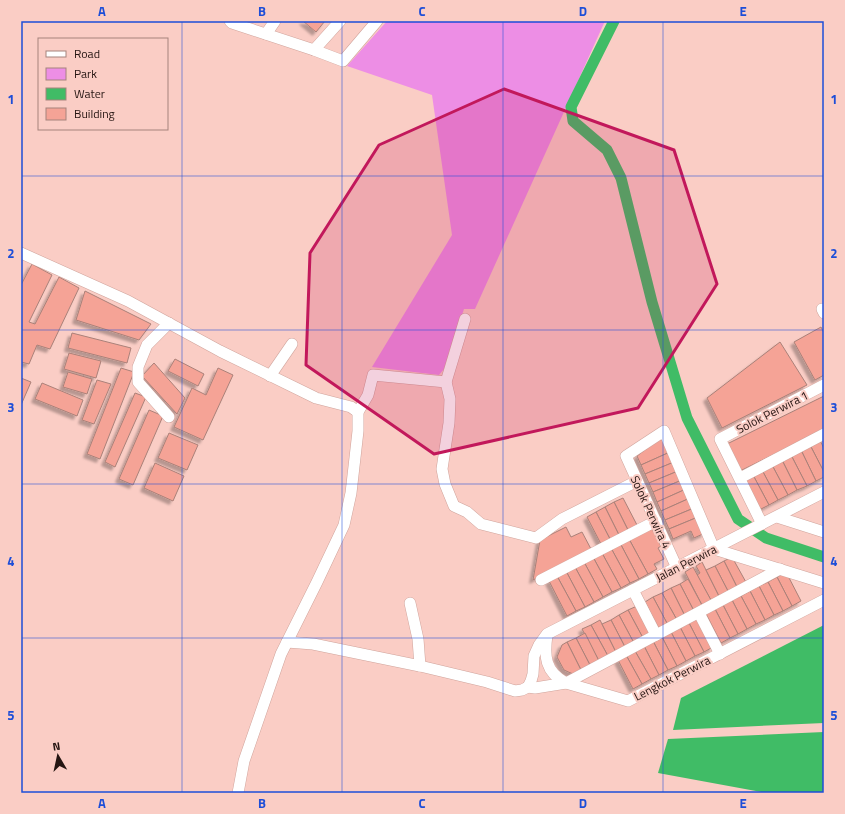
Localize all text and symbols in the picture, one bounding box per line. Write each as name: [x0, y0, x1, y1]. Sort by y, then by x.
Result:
text: A: [98, 1, 106, 21]
text: B: [258, 1, 266, 21]
text: C: [418, 1, 426, 21]
text: D: [579, 1, 587, 21]
text: E: [739, 1, 747, 21]
legend: [38, 38, 168, 130]
text: Road: [74, 44, 100, 63]
text: Park: [74, 64, 97, 83]
text: Water: [74, 84, 105, 103]
text: 1: [7, 89, 15, 109]
text: 1: [830, 89, 838, 109]
text: Building: [74, 104, 115, 123]
text: 2: [7, 243, 15, 263]
text: 2: [830, 243, 838, 263]
street label: Solok Perwira 1: [733, 386, 811, 438]
text: 3: [7, 397, 15, 417]
text: 3: [830, 397, 838, 417]
street label: Solok Perwira 4: [626, 472, 676, 552]
street label: Jalan Perwira: [652, 539, 720, 587]
text: 4: [7, 551, 15, 571]
text: 4: [830, 551, 838, 571]
street label: Lengkok Perwira: [630, 650, 714, 706]
text: 5: [7, 705, 15, 725]
text: 5: [830, 705, 838, 725]
north arrow: [38, 736, 78, 776]
text: N: [51, 738, 61, 755]
text: A: [98, 793, 106, 813]
text: B: [258, 793, 266, 813]
text: C: [418, 793, 426, 813]
text: D: [579, 793, 587, 813]
text: E: [739, 793, 747, 813]

